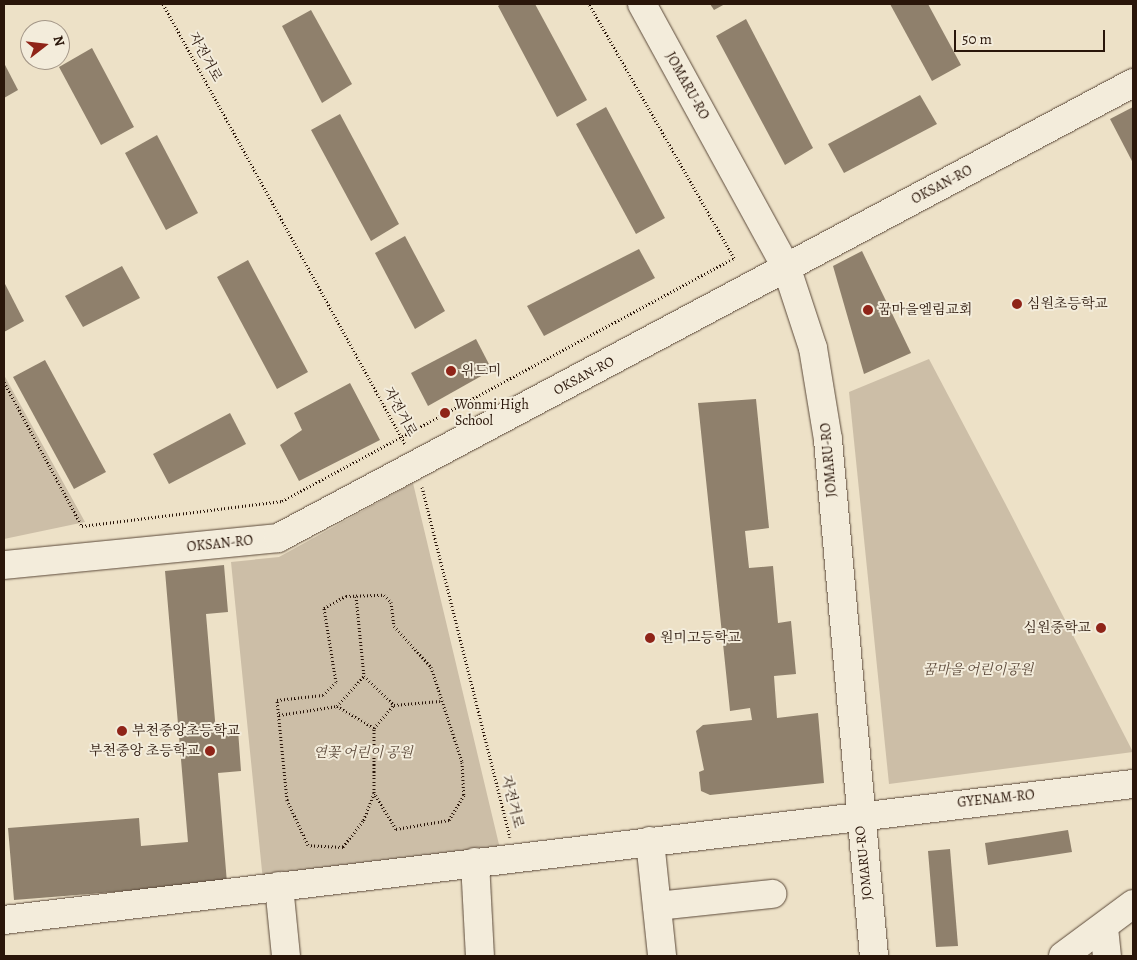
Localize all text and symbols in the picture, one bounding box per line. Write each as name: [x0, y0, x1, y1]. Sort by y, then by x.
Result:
north arrow: [20, 20, 70, 70]
scale bar: [957, 20, 1108, 52]
street label: 자전거로: [185, 29, 225, 85]
text: 50 m: [962, 29, 992, 49]
text: N: [48, 33, 69, 49]
street label: JOMARU-RO: [662, 49, 712, 123]
street label: OKSAN-RO: [909, 162, 975, 208]
place label: 심원초등학교: [1027, 296, 1108, 312]
marker: 심원초등학교: [1011, 298, 1023, 310]
place label: 꿈마을엘림교회: [878, 302, 973, 318]
marker: 꿈마을엘림교회: [862, 304, 874, 316]
street label: OKSAN-RO: [551, 353, 617, 399]
place label: 위드미: [461, 363, 502, 379]
marker: 위드미: [445, 365, 457, 377]
street label: 자전거로: [380, 384, 420, 440]
place label: Wonmi High School: [455, 397, 529, 430]
marker: Wonmi High School: [439, 407, 451, 419]
street label: JOMARU-RO: [817, 422, 841, 498]
street label: OKSAN-RO: [186, 532, 254, 556]
place label: 심원중학교: [1023, 620, 1091, 636]
marker: 심원중학교: [1095, 622, 1107, 634]
place label: 원미고등학교: [660, 630, 741, 646]
marker: 원미고등학교: [644, 632, 656, 644]
park label: 꿈마을 어린이공원: [923, 662, 1033, 678]
place label: 부천중앙초등학교: [132, 723, 240, 739]
marker: 부천중앙초등학교: [116, 725, 128, 737]
place label: 부천중앙 초등학교: [89, 743, 200, 759]
marker: 부천중앙 초등학교: [204, 745, 216, 757]
park label: 연꽃 어린이 공원: [313, 745, 413, 761]
street label: 자전거로: [497, 774, 527, 830]
street label: GYENAM-RO: [956, 787, 1036, 811]
street label: JOMARU-RO: [852, 825, 876, 901]

